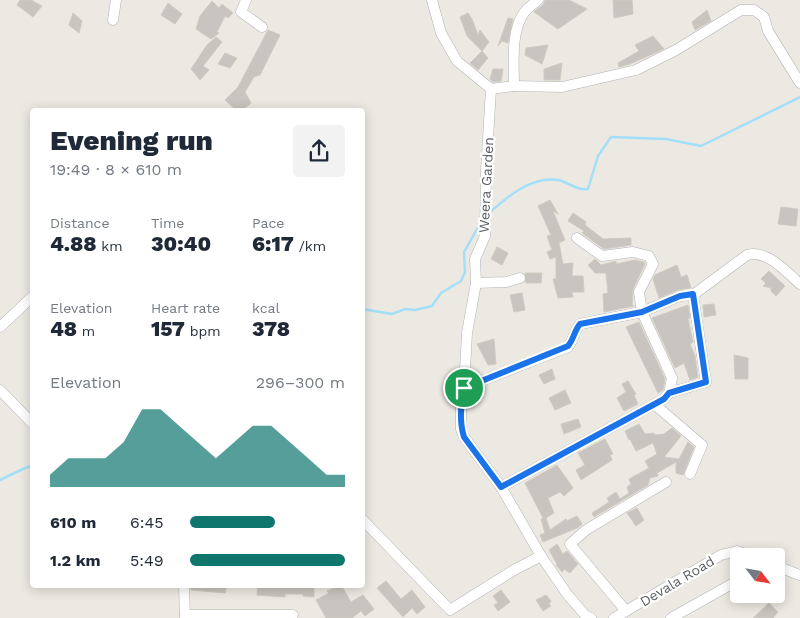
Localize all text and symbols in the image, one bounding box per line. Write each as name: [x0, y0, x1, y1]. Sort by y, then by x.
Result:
text: Evening run: [50, 124, 213, 157]
button: share: [293, 125, 345, 177]
street label: Weera Garden: [475, 137, 497, 233]
text: 19:49 · 8 × 610 m: [50, 160, 182, 179]
text: Distance: [50, 215, 110, 231]
text: Time: [151, 215, 184, 231]
text: Pace: [252, 215, 284, 231]
text: 4.88: [50, 231, 97, 256]
text: 30:40: [151, 231, 211, 256]
text: 6:17: [252, 231, 294, 256]
text: km: [97, 238, 123, 254]
text: /km: [294, 238, 326, 254]
text: Elevation: [50, 300, 113, 316]
text: Heart rate: [151, 300, 220, 316]
text: kcal: [252, 300, 280, 316]
text: 48: [50, 316, 77, 341]
text: 157: [151, 316, 185, 341]
text: 378: [252, 316, 290, 341]
text: m: [77, 323, 95, 339]
text: bpm: [185, 323, 221, 339]
pin: [443, 367, 485, 409]
text: Elevation: [50, 373, 121, 392]
text: 296–300 m: [256, 373, 345, 392]
icon: arrive: [450, 374, 478, 402]
text: 610 m: [50, 513, 96, 532]
text: 6:45: [130, 513, 164, 532]
north arrow: [730, 548, 785, 602]
map controls: [730, 548, 785, 603]
text: 1.2 km: [50, 551, 101, 570]
text: 5:49: [130, 551, 164, 570]
street label: Devala Road: [637, 553, 717, 609]

